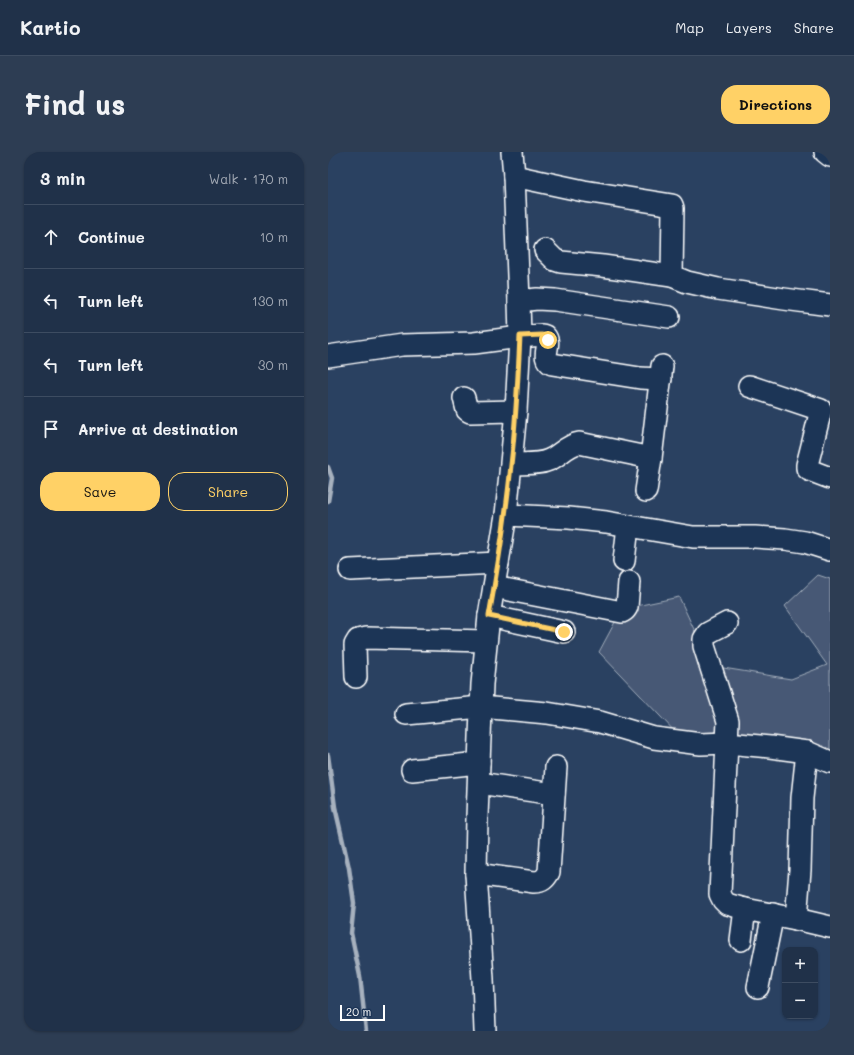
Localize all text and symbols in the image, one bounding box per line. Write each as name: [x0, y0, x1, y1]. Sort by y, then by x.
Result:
text: Kartio: [20, 15, 80, 40]
text: Map: [675, 18, 704, 37]
text: Layers: [726, 18, 772, 37]
text: Share: [794, 18, 834, 37]
button: Directions: [721, 85, 830, 124]
text: Find us: [24, 86, 125, 122]
text: 3 min: [40, 167, 85, 189]
text: Walk · 170 m: [209, 170, 288, 187]
icon: ahead: [40, 226, 62, 248]
text: Continue: [78, 227, 145, 247]
text: 10 m: [260, 228, 288, 245]
icon: left: [40, 290, 62, 312]
text: Turn left: [78, 291, 143, 311]
text: 130 m: [252, 292, 288, 309]
route start: [539, 331, 557, 349]
icon: left: [40, 354, 62, 376]
text: Turn left: [78, 355, 143, 375]
text: 30 m: [258, 356, 288, 373]
icon: arrive: [40, 418, 62, 440]
text: Arrive at destination: [78, 419, 238, 439]
button: Save: [40, 472, 160, 511]
button: Share: [168, 472, 288, 511]
route end: [555, 623, 573, 641]
map controls: [782, 947, 818, 1019]
button: +: [782, 947, 818, 983]
button: −: [782, 983, 818, 1019]
scale bar: [340, 1003, 385, 1022]
text: 20 m: [346, 1004, 371, 1019]

